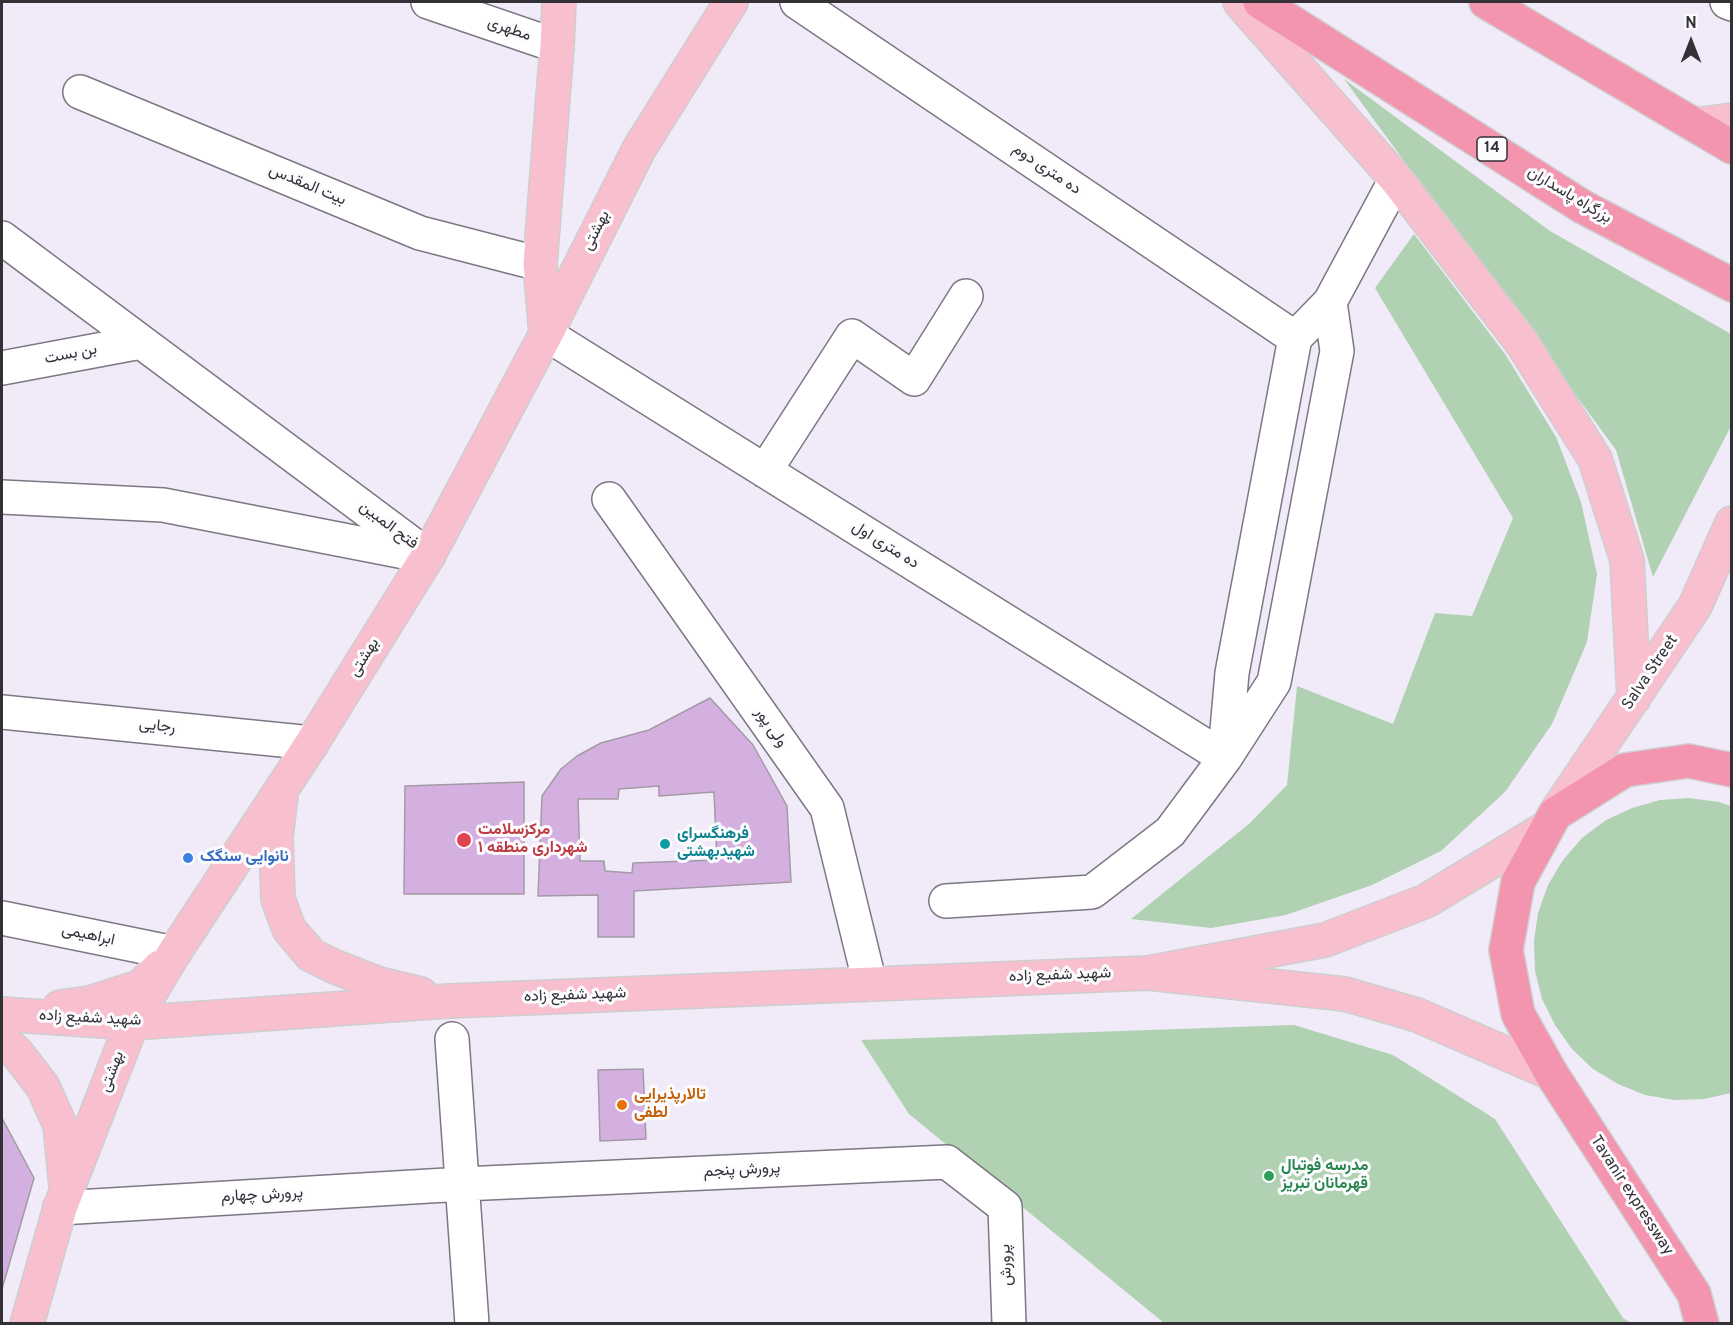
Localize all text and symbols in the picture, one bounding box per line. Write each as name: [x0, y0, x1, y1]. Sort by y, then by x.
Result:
north arrow: [1661, 12, 1721, 72]
street label: مطهری: [485, 14, 533, 46]
text: N: [1685, 14, 1697, 34]
road number: 14: [1477, 137, 1507, 161]
street label: ده متری دوم: [1008, 140, 1084, 200]
street label: بیت المقدس: [266, 161, 348, 211]
street label: بزرگراه پاسداران: [1523, 163, 1615, 229]
street label: بهشتی: [579, 208, 615, 254]
street label: بن بست: [43, 341, 99, 369]
street label: فتح المبین: [355, 498, 421, 554]
street label: ده متری اول: [848, 518, 922, 574]
street label: Salva Street: [1619, 632, 1683, 714]
street label: بهشتی: [346, 635, 384, 681]
street label: ولی پور: [749, 704, 791, 752]
street label: رجایی: [138, 716, 176, 738]
place label: مرکزسلامت شهرداری منطقه ۱: [478, 821, 588, 859]
place label: فرهنگسرای شهیدبهشتی: [677, 825, 755, 863]
marker: مرکزسلامت شهرداری منطقه ۱: [455, 831, 473, 849]
marker: فرهنگسرای شهیدبهشتی: [658, 837, 672, 851]
place label: نانوایی سنگک: [200, 848, 289, 868]
marker: نانوایی سنگک: [181, 851, 195, 865]
street label: ابراهیمی: [60, 921, 116, 951]
street label: شهید شفیع زاده: [1008, 965, 1112, 987]
street label: شهید شفیع زاده: [523, 985, 627, 1007]
street label: شهید شفیع زاده: [38, 1007, 142, 1031]
street label: بهشتی: [96, 1049, 130, 1095]
place label: تالارپذیرایی لطفی: [634, 1086, 706, 1124]
marker: تالارپذیرایی لطفی: [615, 1098, 629, 1112]
street label: Tavanir expressway: [1585, 1133, 1677, 1259]
place label: مدرسه فوتبال قهرمانان تبریز: [1281, 1157, 1369, 1195]
street label: پرورش پنجم: [703, 1159, 781, 1183]
marker: مدرسه فوتبال قهرمانان تبریز: [1262, 1169, 1276, 1183]
street label: پرورش چهارم: [221, 1184, 303, 1208]
street label: پرورش: [997, 1244, 1017, 1286]

